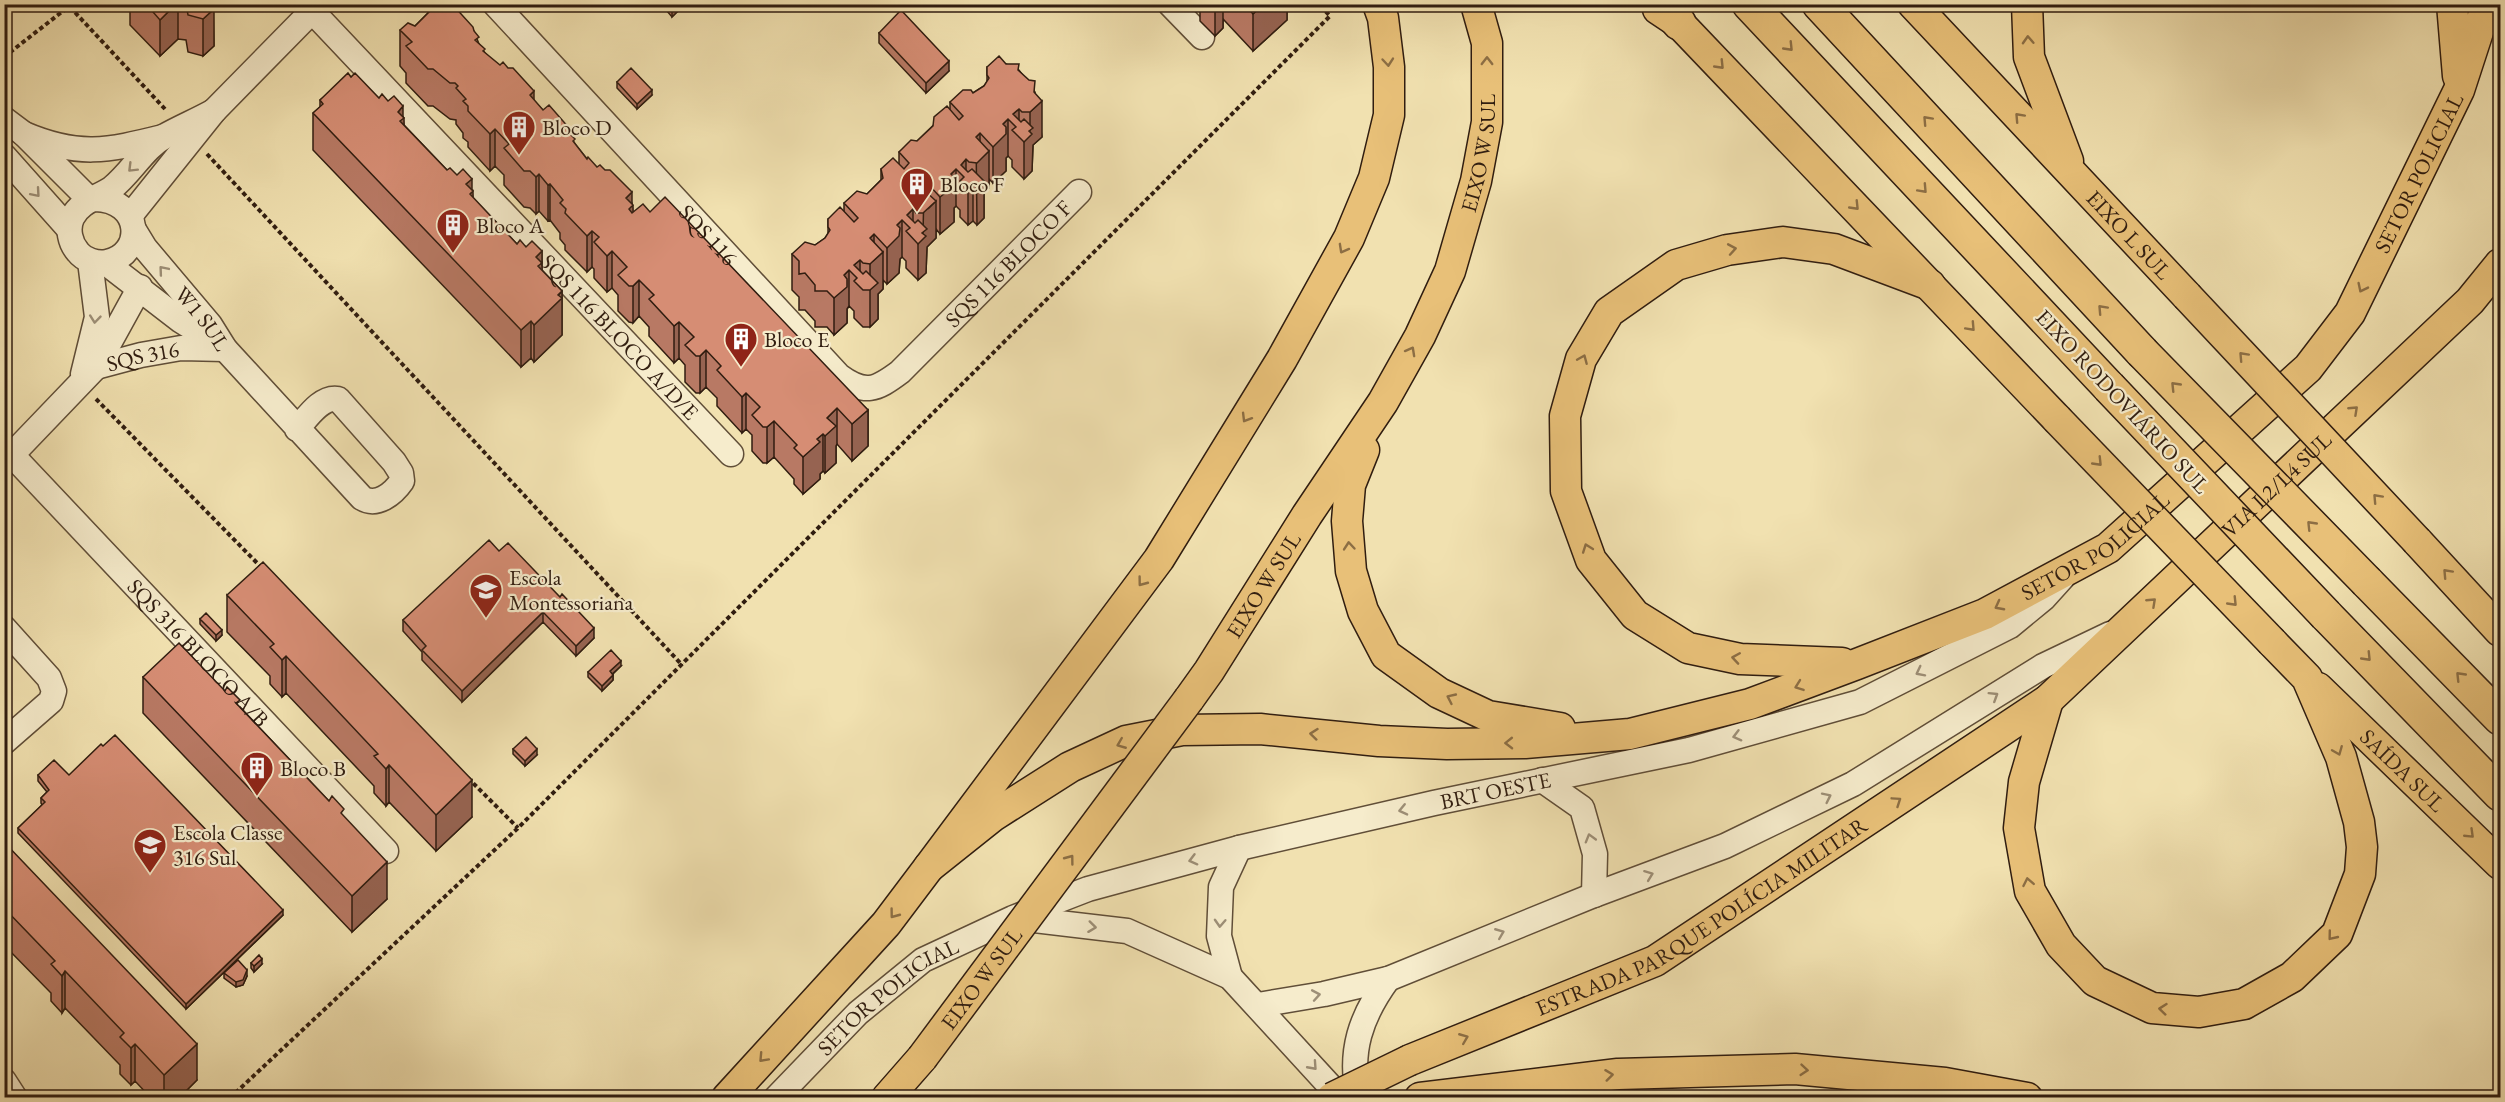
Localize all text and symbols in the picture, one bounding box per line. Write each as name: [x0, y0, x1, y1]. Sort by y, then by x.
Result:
one-way arrow: [2022, 36, 2035, 45]
one-way arrow: [1782, 40, 1793, 50]
one-way arrow: [1481, 56, 1493, 65]
one-way arrow: [1381, 57, 1394, 66]
one-way arrow: [1712, 58, 1723, 69]
street label: SETOR POLICIAL: [2368, 88, 2470, 258]
street label: EIXO W SUL: [1454, 94, 1502, 216]
building icon: Bloco D: [501, 109, 537, 156]
place label: Bloco D: [542, 113, 611, 142]
one-way arrow: [2015, 113, 2026, 123]
one-way arrow: [1923, 117, 1934, 128]
one-way arrow: [129, 160, 140, 171]
building icon: Bloco F: [899, 166, 935, 213]
place label: Bloco F: [940, 170, 1004, 199]
one-way arrow: [1916, 182, 1927, 192]
street label: EIXO L SUL: [2080, 184, 2178, 286]
one-way arrow: [29, 186, 40, 197]
street label: SQS 116 BLOCO F: [939, 194, 1078, 334]
street label: SQS 116: [672, 198, 744, 272]
one-way arrow: [1847, 198, 1858, 209]
building icon: Bloco A: [435, 207, 471, 254]
place label: Bloco A: [476, 211, 545, 240]
one-way arrow: [1339, 242, 1350, 253]
one-way arrow: [1728, 244, 1737, 256]
street label: SQS 116 BLOCO A/D/E: [534, 248, 705, 426]
one-way arrow: [160, 266, 171, 277]
street label: W1 SUL: [168, 280, 236, 356]
one-way arrow: [2357, 282, 2369, 293]
street label: EIXO RODOVIÁRIO SUL: [2029, 303, 2216, 500]
one-way arrow: [2099, 305, 2110, 316]
one-way arrow: [89, 314, 102, 324]
one-way arrow: [1963, 320, 1974, 331]
building icon: Bloco E: [723, 321, 759, 368]
place label: Bloco E: [764, 325, 829, 354]
street label: SQS 316: [103, 335, 182, 379]
one-way arrow: [1404, 347, 1415, 357]
one-way arrow: [2239, 352, 2250, 362]
one-way arrow: [1576, 355, 1588, 366]
one-way arrow: [2171, 382, 2182, 392]
one-way arrow: [2347, 407, 2358, 418]
one-way arrow: [1241, 412, 1253, 422]
street label: VIA L2/L4 SUL: [2215, 425, 2338, 544]
one-way arrow: [2091, 455, 2102, 465]
street label: SETOR POLICIAL: [2016, 486, 2176, 607]
one-way arrow: [2373, 494, 2384, 505]
one-way arrow: [2308, 522, 2319, 533]
street label: EIXO W SUL: [1219, 527, 1308, 644]
one-way arrow: [1343, 541, 1356, 550]
one-way arrow: [1581, 543, 1594, 554]
place label: Escola Montessoriana: [509, 563, 634, 617]
one-way arrow: [2443, 569, 2454, 580]
street label: SQS 316 BLOCO A/B: [121, 572, 275, 733]
school or university icon: Escola Montessoriana: [468, 572, 504, 619]
one-way arrow: [1138, 576, 1149, 587]
one-way arrow: [2226, 594, 2237, 605]
one-way arrow: [2145, 598, 2155, 609]
one-way arrow: [1995, 599, 2006, 610]
one-way arrow: [2360, 650, 2371, 661]
one-way arrow: [1731, 652, 1741, 665]
one-way arrow: [1916, 665, 1926, 676]
one-way arrow: [2456, 673, 2467, 684]
one-way arrow: [1794, 678, 1805, 691]
one-way arrow: [1988, 692, 1998, 704]
one-way arrow: [1446, 694, 1457, 706]
street label: SAÍDA SUL: [2354, 722, 2451, 818]
one-way arrow: [1310, 728, 1319, 741]
one-way arrow: [1732, 729, 1742, 742]
one-way arrow: [1117, 736, 1127, 749]
one-way arrow: [1504, 737, 1513, 750]
one-way arrow: [2331, 744, 2343, 755]
building icon: Bloco B: [239, 750, 275, 797]
place label: Bloco B: [280, 754, 346, 783]
street label: BRT OESTE: [1438, 765, 1553, 816]
one-way arrow: [1821, 792, 1832, 804]
one-way arrow: [1890, 797, 1901, 808]
one-way arrow: [1398, 803, 1408, 816]
street label: ESTRADA PARQUE POLÍCIA MILITAR: [1531, 810, 1873, 1023]
place label: Escola Classe 316 Sul: [173, 818, 283, 872]
school or university icon: Escola Classe 316 Sul: [132, 827, 168, 874]
one-way arrow: [2463, 827, 2474, 838]
one-way arrow: [1585, 833, 1597, 843]
one-way arrow: [1188, 853, 1198, 866]
one-way arrow: [1063, 855, 1074, 866]
one-way arrow: [1643, 870, 1654, 882]
one-way arrow: [2023, 877, 2035, 887]
one-way arrow: [890, 907, 901, 918]
one-way arrow: [1213, 919, 1226, 928]
one-way arrow: [1088, 920, 1097, 933]
street label: EIXO W SUL: [934, 922, 1029, 1036]
one-way arrow: [1494, 928, 1505, 941]
one-way arrow: [2329, 929, 2340, 940]
street label: SETOR POLICIAL: [811, 932, 963, 1062]
one-way arrow: [1310, 989, 1320, 1002]
one-way arrow: [2158, 1003, 2167, 1016]
one-way arrow: [1458, 1033, 1469, 1045]
one-way arrow: [759, 1051, 770, 1062]
one-way arrow: [1306, 1059, 1317, 1070]
one-way arrow: [1800, 1063, 1809, 1076]
one-way arrow: [1605, 1070, 1614, 1082]

